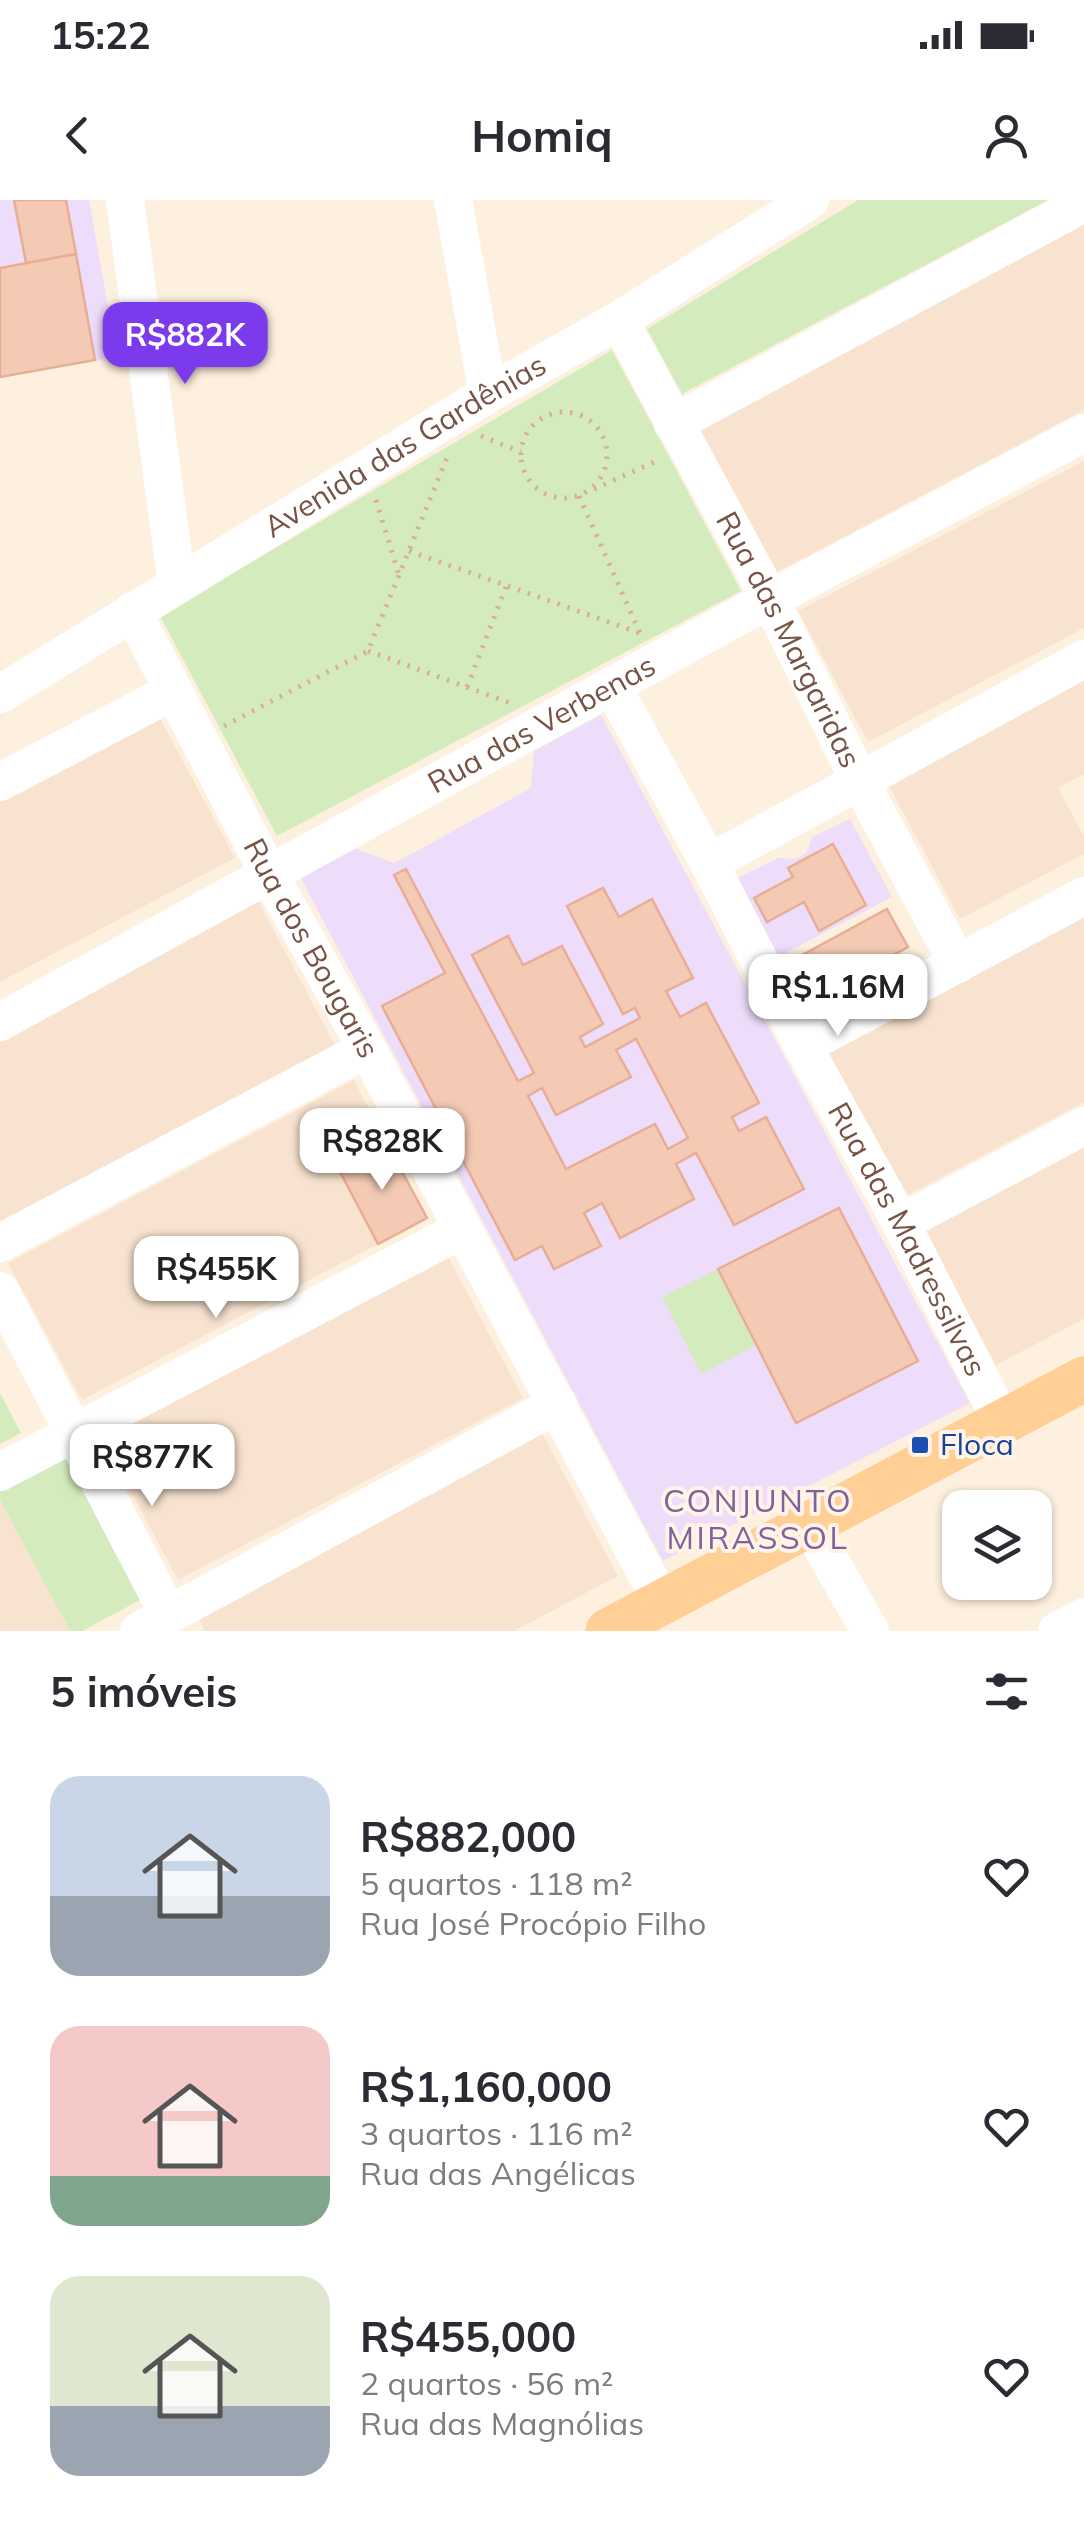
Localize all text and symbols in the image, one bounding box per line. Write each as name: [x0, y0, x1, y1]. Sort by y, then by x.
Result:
text: 15:22: [50, 11, 151, 59]
text: Homiq: [471, 107, 613, 163]
icon: back: [50, 108, 105, 163]
icon: person: [979, 108, 1034, 163]
pin: R$882K: [104, 302, 266, 387]
text: R$882K: [125, 314, 245, 354]
street label: Avenida das Gardênias: [257, 345, 552, 545]
street label: Rua das Margaridas: [708, 505, 870, 774]
street label: Rua das Verbenas: [421, 646, 662, 801]
street label: Rua dos Bougaris: [236, 832, 388, 1064]
pin: R$1.16M: [746, 954, 930, 1039]
text: R$1.16M: [770, 966, 906, 1006]
street label: Rua das Madressilvas: [820, 1095, 995, 1382]
pin: R$828K: [301, 1108, 463, 1193]
text: R$828K: [322, 1120, 442, 1160]
pin: R$455K: [135, 1236, 297, 1321]
text: R$455K: [156, 1248, 276, 1288]
pin: R$877K: [71, 1424, 233, 1509]
place label: Floca: [940, 1425, 1014, 1463]
marker: Floca: [909, 1434, 931, 1456]
text: R$877K: [92, 1436, 212, 1476]
district label: CONJUNTO MIRASSOL: [663, 1480, 853, 1557]
map controls: [942, 1490, 1052, 1600]
button: layers: [942, 1490, 1052, 1600]
icon: filters: [979, 1664, 1034, 1719]
text: 5 imóveis: [50, 1665, 237, 1718]
text: R$882,000: [360, 1810, 576, 1863]
icon: home: [130, 1816, 250, 1936]
icon: heart: [979, 1849, 1034, 1904]
text: 5 quartos · 118 m²: [360, 1863, 632, 1903]
text: Rua José Procópio Filho: [360, 1903, 706, 1943]
text: R$1,160,000: [360, 2060, 612, 2113]
icon: home: [130, 2066, 250, 2186]
icon: heart: [979, 2099, 1034, 2154]
text: 3 quartos · 116 m²: [360, 2113, 632, 2153]
text: Rua das Angélicas: [360, 2153, 636, 2193]
text: R$455,000: [360, 2310, 576, 2363]
icon: home: [130, 2316, 250, 2436]
icon: heart: [979, 2349, 1034, 2404]
text: 2 quartos · 56 m²: [360, 2363, 613, 2403]
text: Rua das Magnólias: [360, 2403, 644, 2443]

